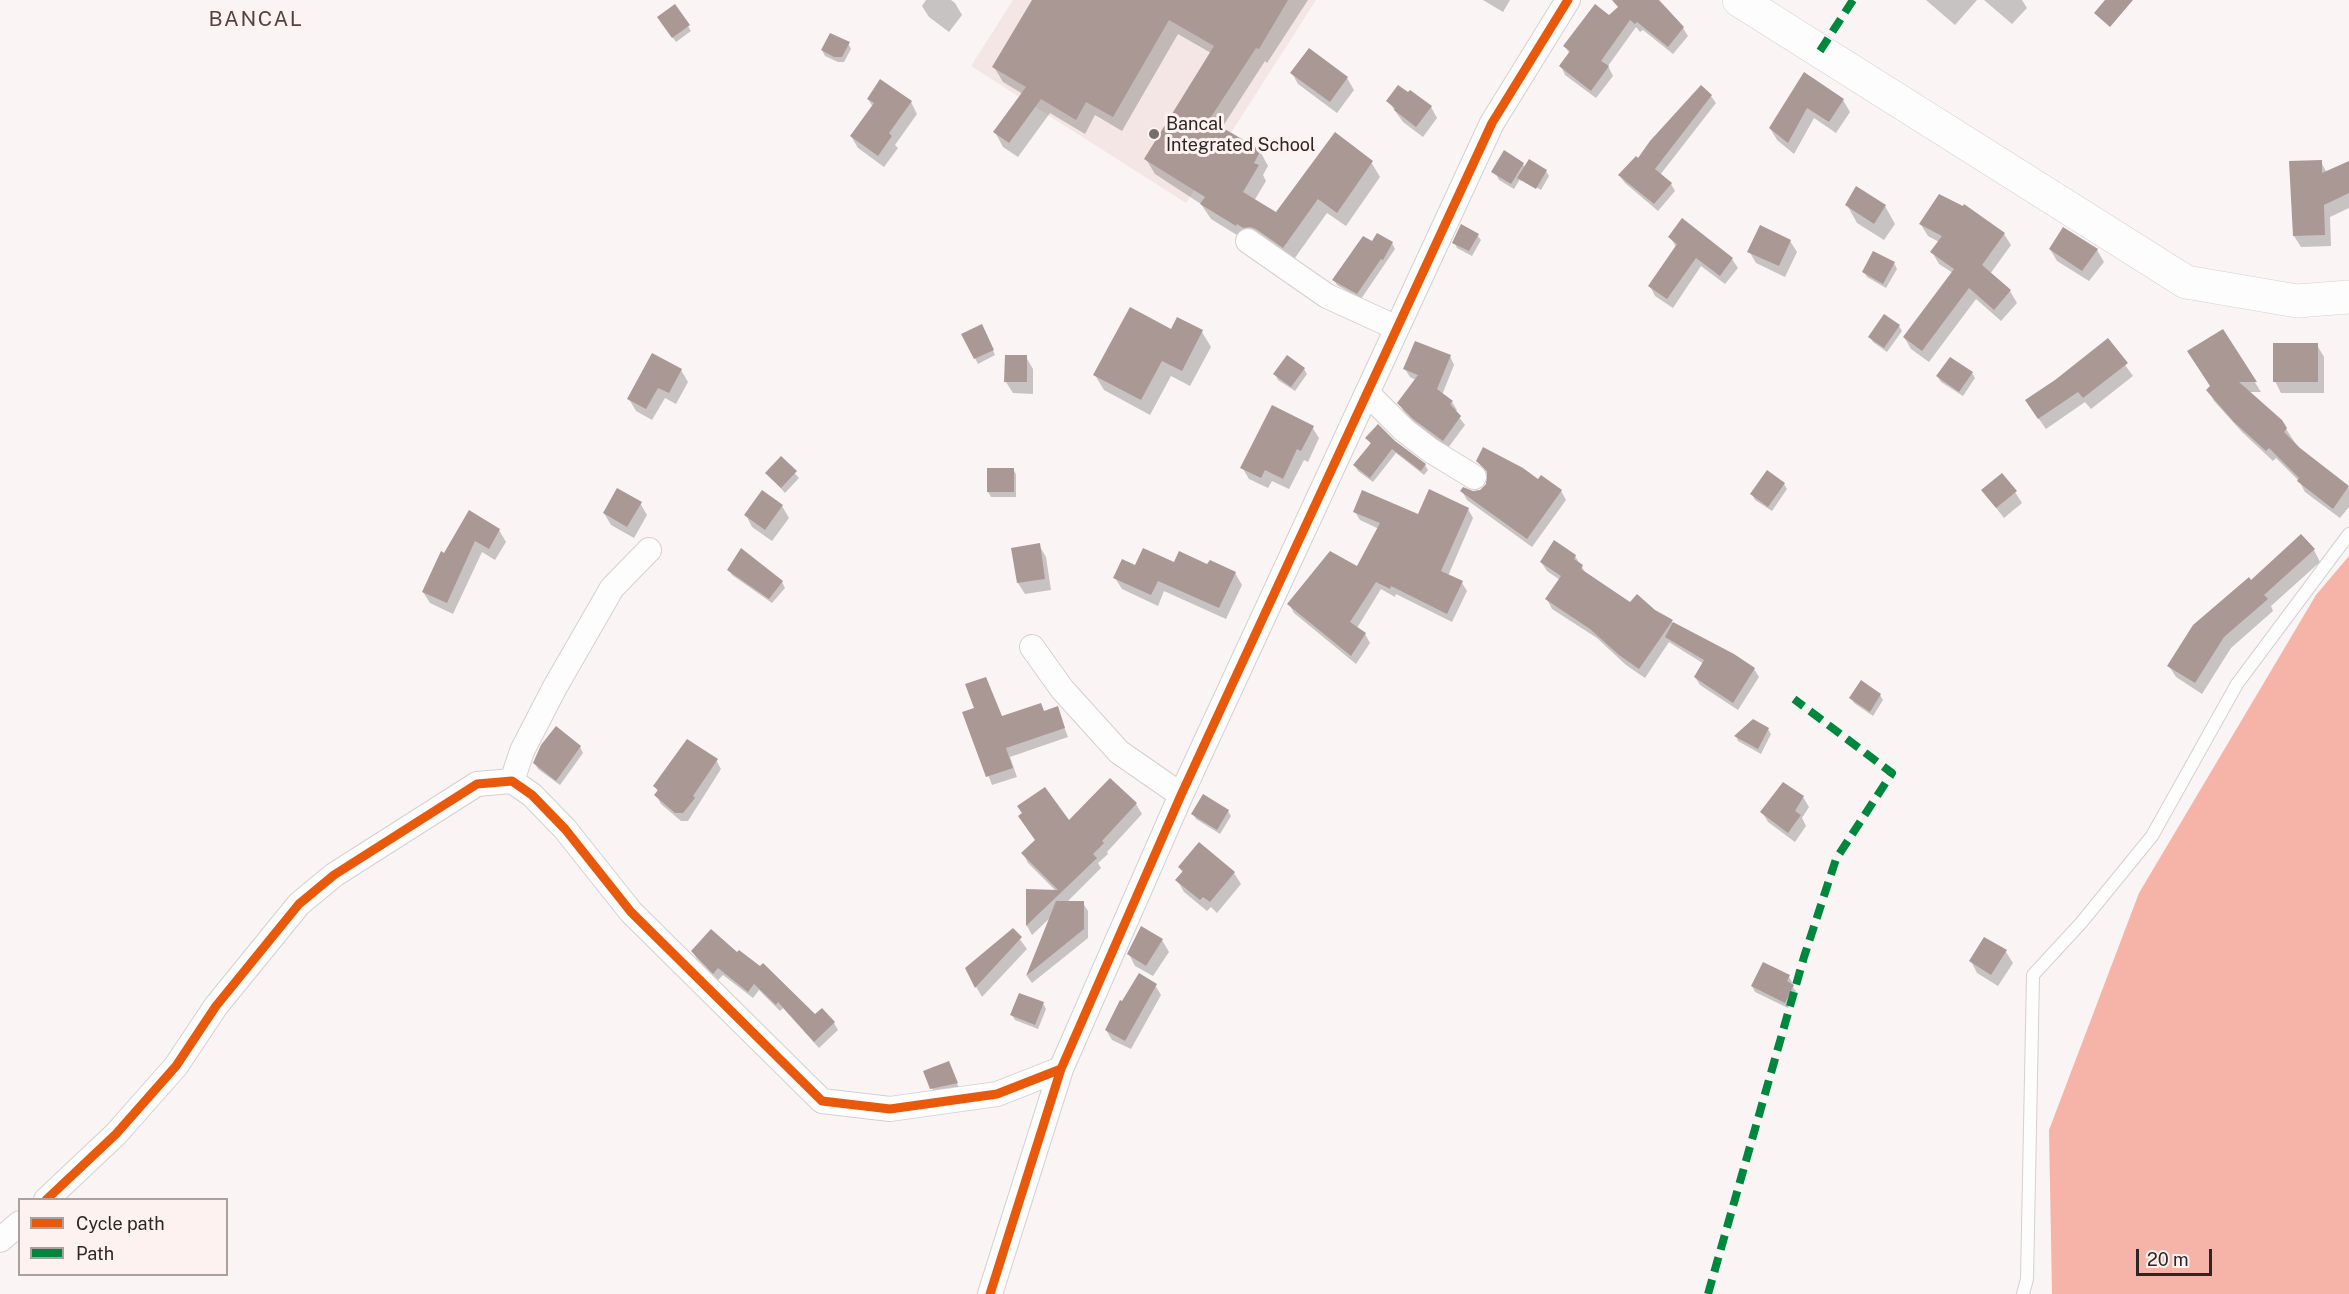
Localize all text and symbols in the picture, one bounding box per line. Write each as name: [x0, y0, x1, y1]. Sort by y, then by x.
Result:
district label: BANCAL: [209, 7, 303, 33]
place label: Bancal Integrated School: [1166, 113, 1315, 156]
marker: Bancal Integrated School: [1147, 127, 1161, 141]
legend: [18, 1198, 228, 1276]
text: Cycle path: [76, 1213, 165, 1234]
scale bar: [2139, 1237, 2216, 1275]
text: Path: [76, 1243, 114, 1264]
text: 20 m: [2147, 1249, 2189, 1270]

